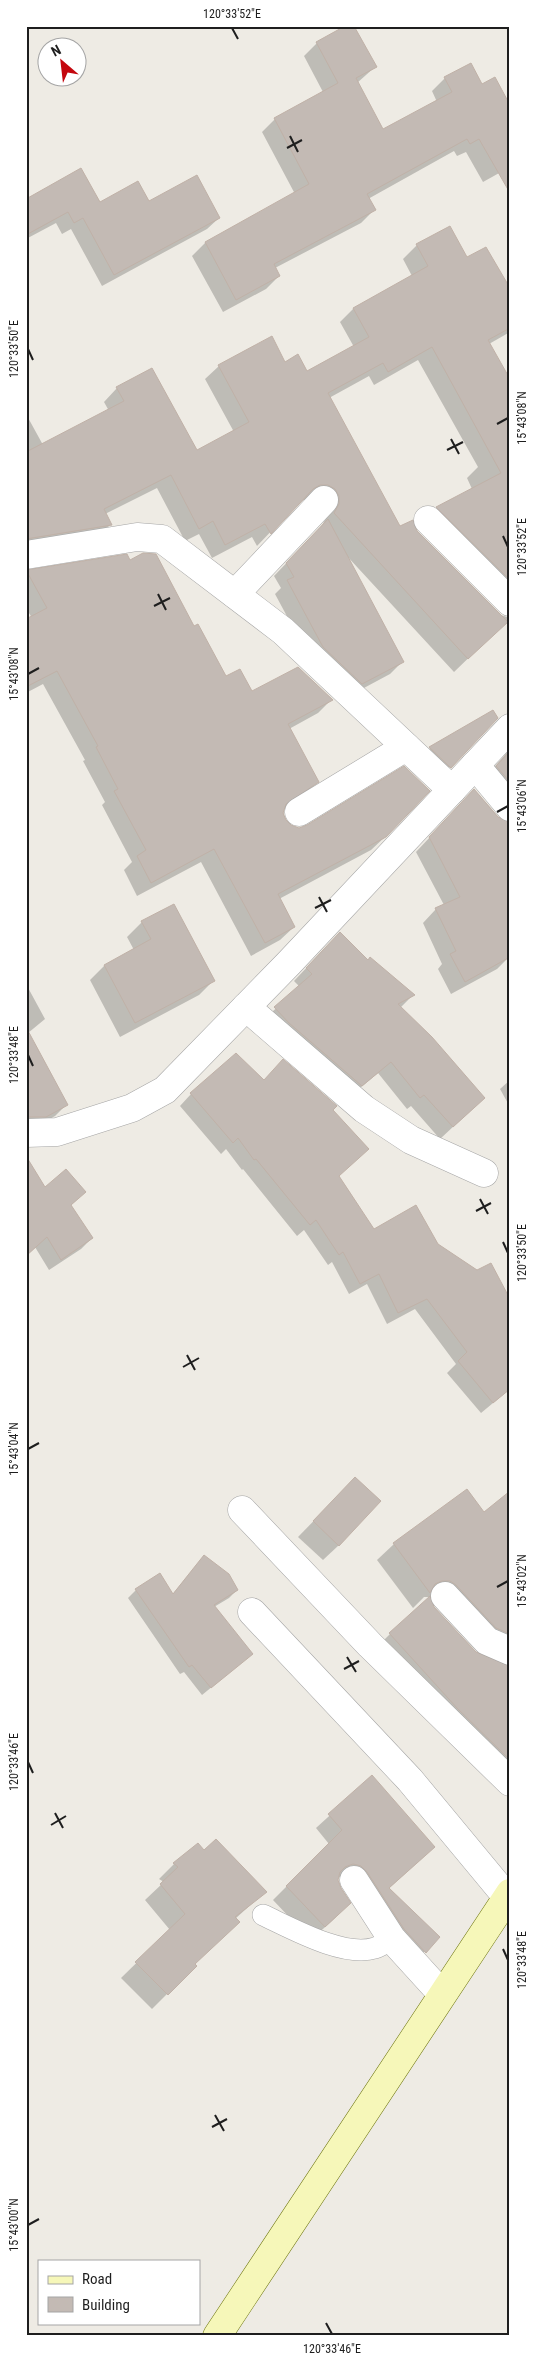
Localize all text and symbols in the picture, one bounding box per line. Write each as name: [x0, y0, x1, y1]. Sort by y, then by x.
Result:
text: 120°33'52"E: [203, 7, 261, 21]
north arrow: [38, 38, 88, 88]
text: N: [48, 41, 63, 60]
text: 120°33'50"E: [7, 320, 21, 378]
text: 15°43'08"N: [515, 391, 529, 445]
text: 120°33'52"E: [515, 518, 529, 576]
text: 15°43'08"N: [7, 647, 21, 701]
text: 15°43'06"N: [515, 779, 529, 833]
text: 120°33'48"E: [7, 1026, 21, 1084]
text: 120°33'50"E: [515, 1224, 529, 1282]
text: 15°43'04"N: [7, 1422, 21, 1476]
text: 15°43'02"N: [515, 1554, 529, 1608]
text: 120°33'46"E: [7, 1733, 21, 1791]
text: 120°33'48"E: [515, 1931, 529, 1989]
text: 15°43'00"N: [7, 2198, 21, 2252]
legend: [38, 2260, 200, 2324]
text: Road: [82, 2270, 112, 2288]
text: Building: [82, 2296, 130, 2314]
text: 120°33'46"E: [303, 2342, 361, 2356]

